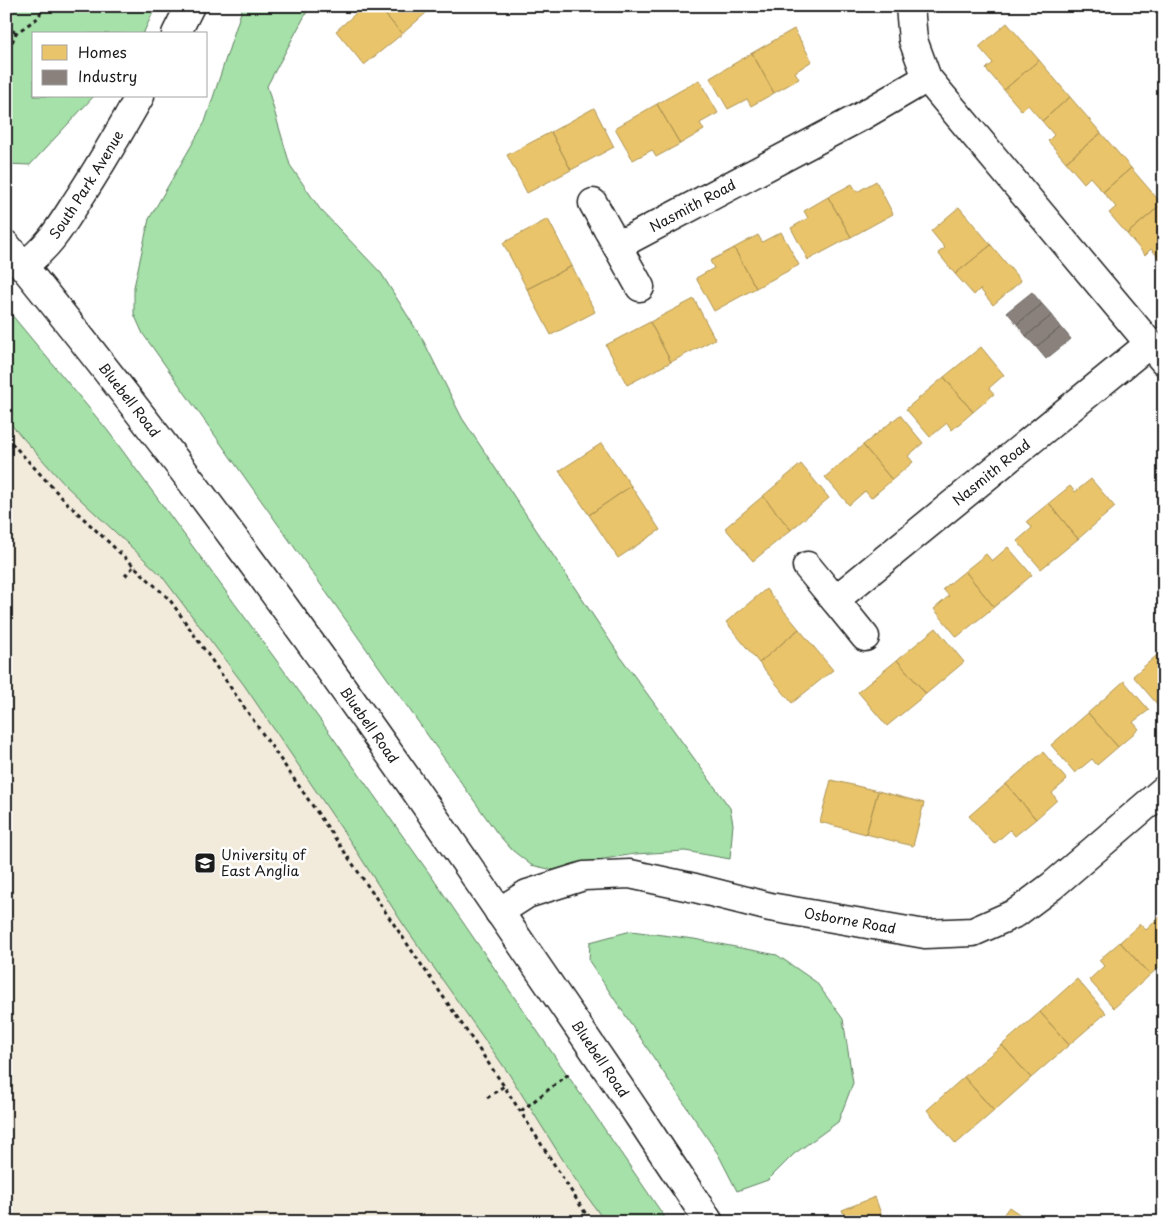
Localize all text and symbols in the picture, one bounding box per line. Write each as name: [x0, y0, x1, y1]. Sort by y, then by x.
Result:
legend: [32, 32, 208, 98]
text: Homes: [78, 40, 127, 63]
text: Industry: [78, 64, 137, 87]
street label: South Park Avenue: [44, 126, 128, 243]
street label: Nasmith Road: [646, 174, 739, 237]
street label: Bluebell Road: [94, 358, 165, 442]
street label: Nasmith Road: [948, 434, 1035, 510]
street label: Bluebell Road: [335, 682, 404, 767]
place label: University of East Anglia: [221, 844, 307, 881]
school or university icon: University of East Anglia: [193, 851, 217, 875]
street label: Osborne Road: [802, 902, 898, 939]
street label: Bluebell Road: [567, 1016, 634, 1102]

